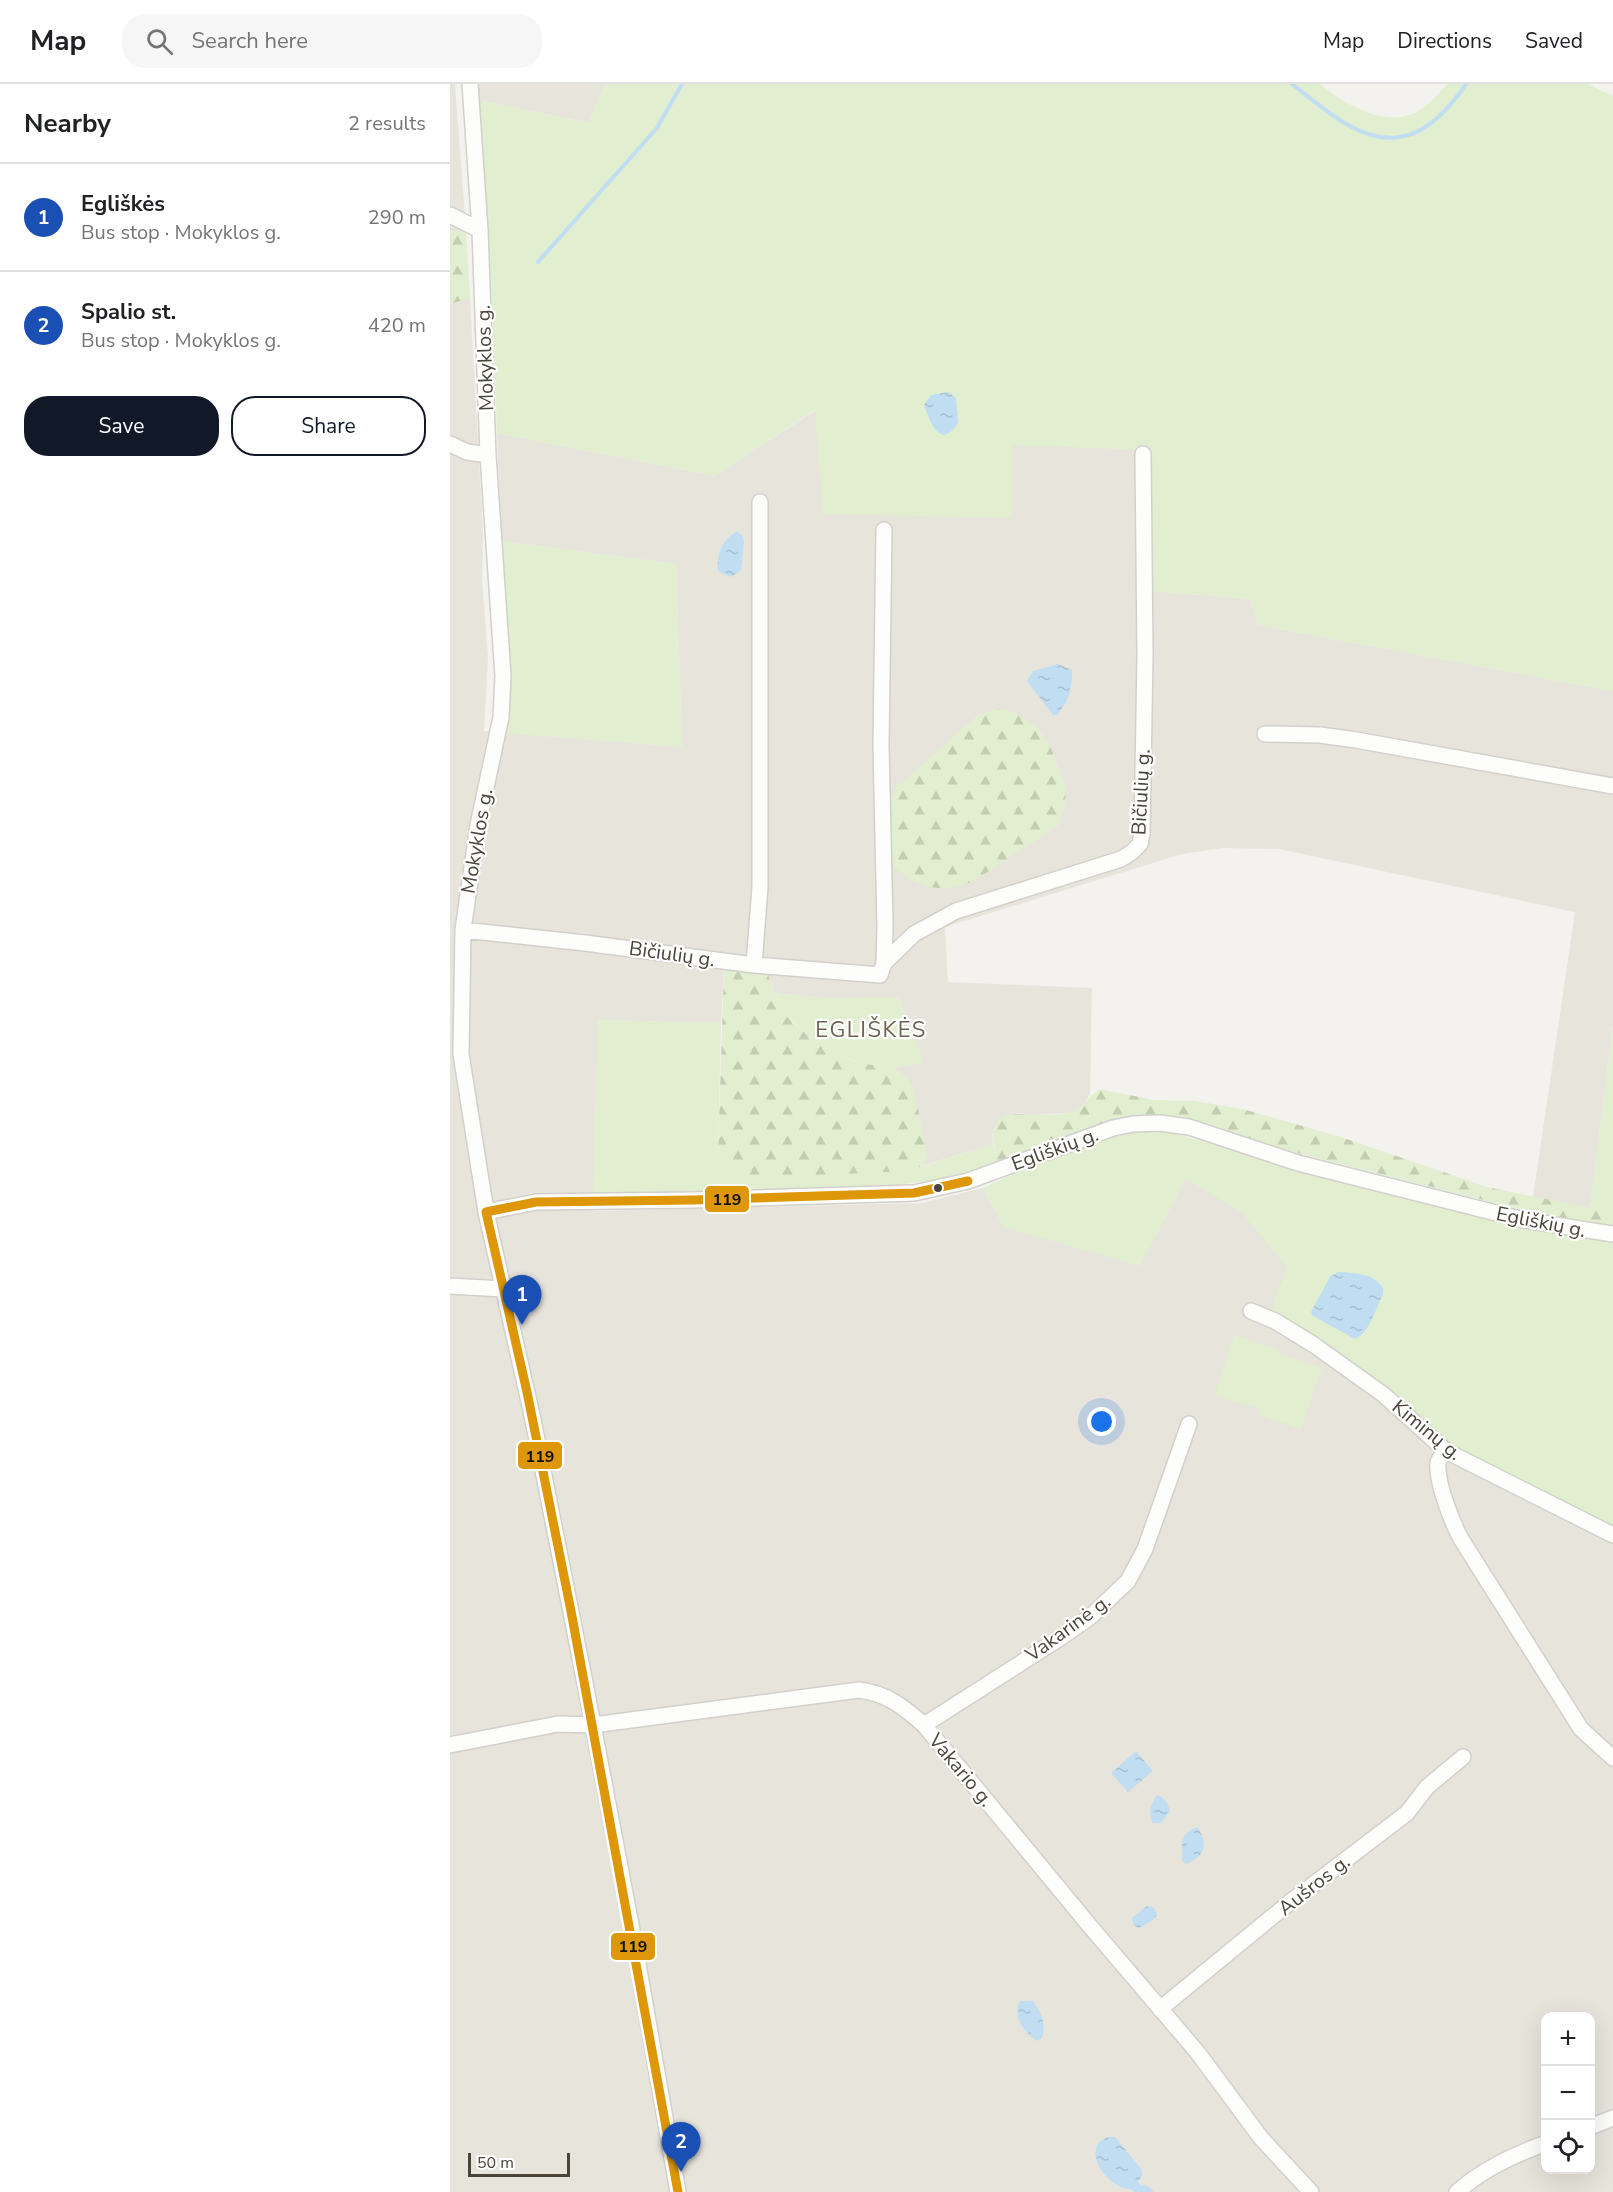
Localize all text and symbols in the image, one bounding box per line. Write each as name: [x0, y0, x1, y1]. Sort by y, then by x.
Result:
search box: [122, 14, 542, 68]
text: Map: [30, 22, 86, 60]
icon: search: [143, 25, 176, 58]
text: Search here: [191, 26, 308, 56]
text: Map: [1323, 27, 1364, 55]
text: Directions: [1397, 27, 1492, 55]
text: Saved: [1525, 27, 1583, 55]
text: Nearby: [24, 106, 111, 141]
text: 2 results: [348, 110, 426, 137]
text: Egliškės: [81, 189, 165, 219]
text: 1: [38, 204, 50, 231]
text: 290 m: [368, 204, 426, 231]
text: Bus stop · Mokyklos g.: [81, 219, 281, 246]
text: Spalio st.: [81, 297, 176, 327]
street label: Mokyklos g.: [470, 304, 500, 412]
text: 2: [38, 312, 50, 339]
text: 420 m: [368, 312, 426, 339]
text: Bus stop · Mokyklos g.: [81, 327, 281, 354]
button: Save: [24, 396, 219, 456]
button: Share: [231, 396, 426, 456]
street label: Bičiulių g.: [1125, 748, 1157, 836]
street label: Mokyklos g.: [454, 786, 500, 896]
street label: Bičiulių g.: [627, 935, 717, 973]
district label: EGLIŠKĖS: [815, 1015, 927, 1045]
street label: Egliškių g.: [1008, 1121, 1102, 1177]
unlabelled marker: [932, 1182, 944, 1194]
line badge: 119: [704, 1185, 750, 1213]
text: 119: [713, 1189, 741, 1211]
street label: Egliškių g.: [1494, 1200, 1588, 1244]
pin: 1: [502, 1276, 542, 1325]
street label: Kiminų g.: [1386, 1393, 1468, 1467]
your location: [1087, 1407, 1116, 1436]
line badge: 119: [517, 1441, 563, 1470]
text: 119: [526, 1446, 554, 1468]
street label: Vakarinė g.: [1019, 1588, 1116, 1669]
street label: Vakario g.: [922, 1727, 1000, 1812]
street label: Aušros g.: [1272, 1848, 1356, 1922]
line badge: 119: [610, 1932, 656, 1961]
text: 119: [619, 1936, 647, 1958]
map controls: [1541, 2012, 1595, 2174]
button: +: [1541, 2012, 1595, 2066]
button: −: [1541, 2066, 1595, 2120]
button: locate: [1541, 2120, 1595, 2174]
pin: 2: [662, 2122, 700, 2172]
scale bar: [468, 2150, 570, 2178]
text: 50 m: [477, 2152, 514, 2174]

